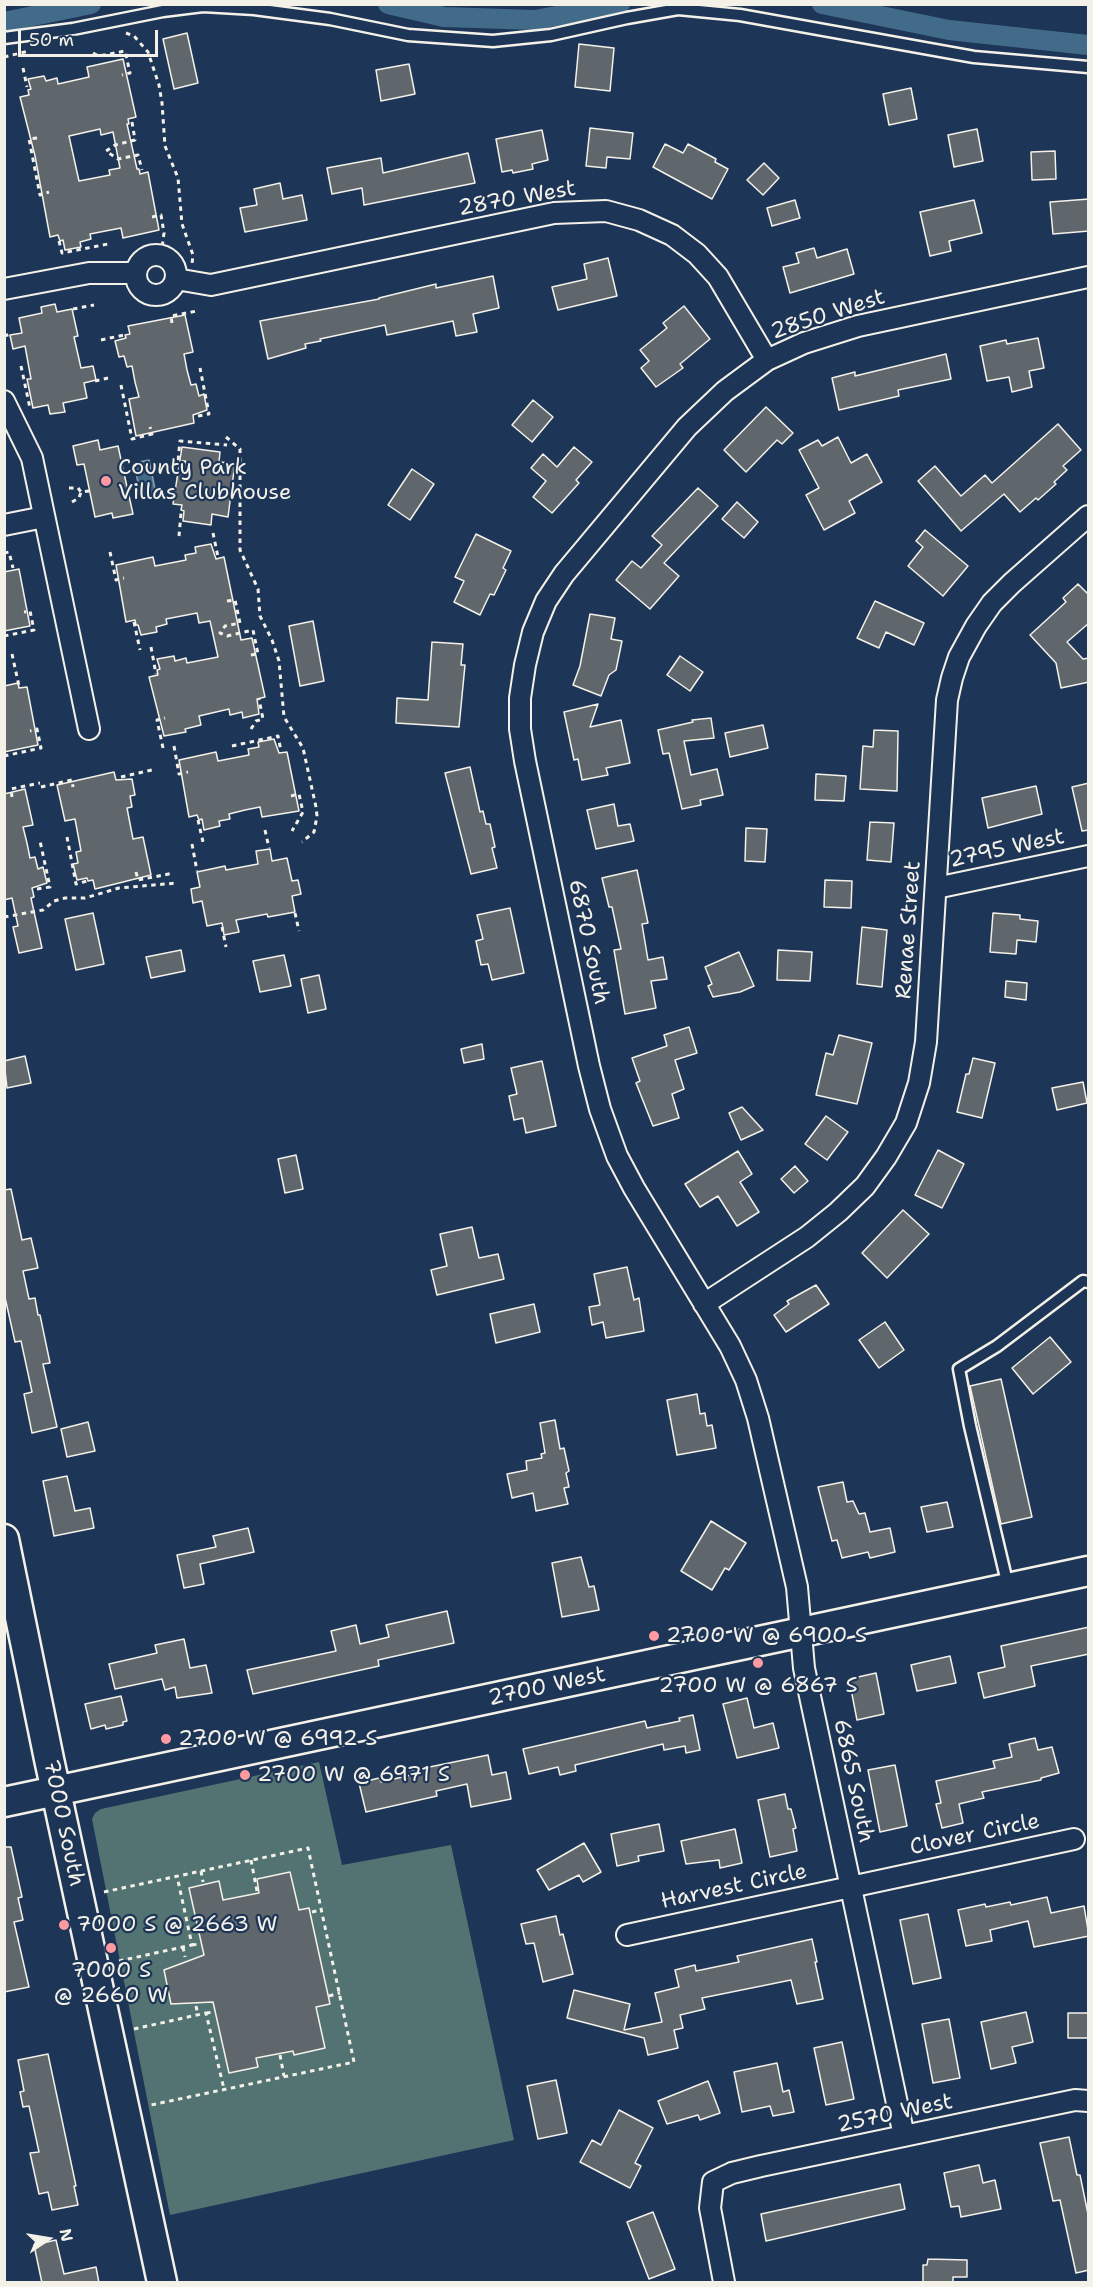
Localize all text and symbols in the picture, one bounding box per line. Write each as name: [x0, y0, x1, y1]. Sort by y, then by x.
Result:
scale bar: [21, 18, 160, 56]
text: 50 m: [29, 28, 74, 52]
street label: 2870 West: [456, 176, 578, 222]
street label: 2850 West: [768, 284, 888, 346]
place label: County Park Villas Clubhouse: [118, 455, 291, 506]
marker: County Park Villas Clubhouse: [99, 474, 113, 488]
street label: 2795 West: [947, 824, 1067, 874]
street label: Renae Street: [891, 860, 927, 1000]
street label: 6870 South: [562, 877, 614, 1007]
place label: 2700 W @ 6900 S: [666, 1623, 867, 1649]
marker: 2700 W @ 6900 S: [647, 1629, 661, 1643]
marker: 2700 W @ 6867 S: [751, 1656, 765, 1670]
street label: 2700 West: [486, 1662, 608, 1712]
place label: 2700 W @ 6867 S: [658, 1673, 858, 1699]
street label: 6865 South: [827, 1717, 879, 1845]
place label: 2700 W @ 6992 S: [178, 1726, 378, 1752]
marker: 2700 W @ 6992 S: [159, 1732, 173, 1746]
street label: 7000 South: [37, 1757, 89, 1889]
place label: 2700 W @ 6971 S: [257, 1762, 450, 1788]
marker: 2700 W @ 6971 S: [238, 1768, 252, 1782]
street label: Clover Circle: [908, 1808, 1042, 1862]
street label: Harvest Circle: [659, 1859, 809, 1915]
place label: 7000 S @ 2663 W: [76, 1912, 278, 1938]
marker: 7000 S @ 2663 W: [57, 1918, 71, 1932]
marker: 7000 S @ 2660 W: [104, 1941, 118, 1955]
place label: 7000 S @ 2660 W: [54, 1958, 168, 2010]
street label: 2570 West: [835, 2089, 955, 2139]
north arrow: [18, 2209, 78, 2269]
text: N: [55, 2227, 78, 2244]

